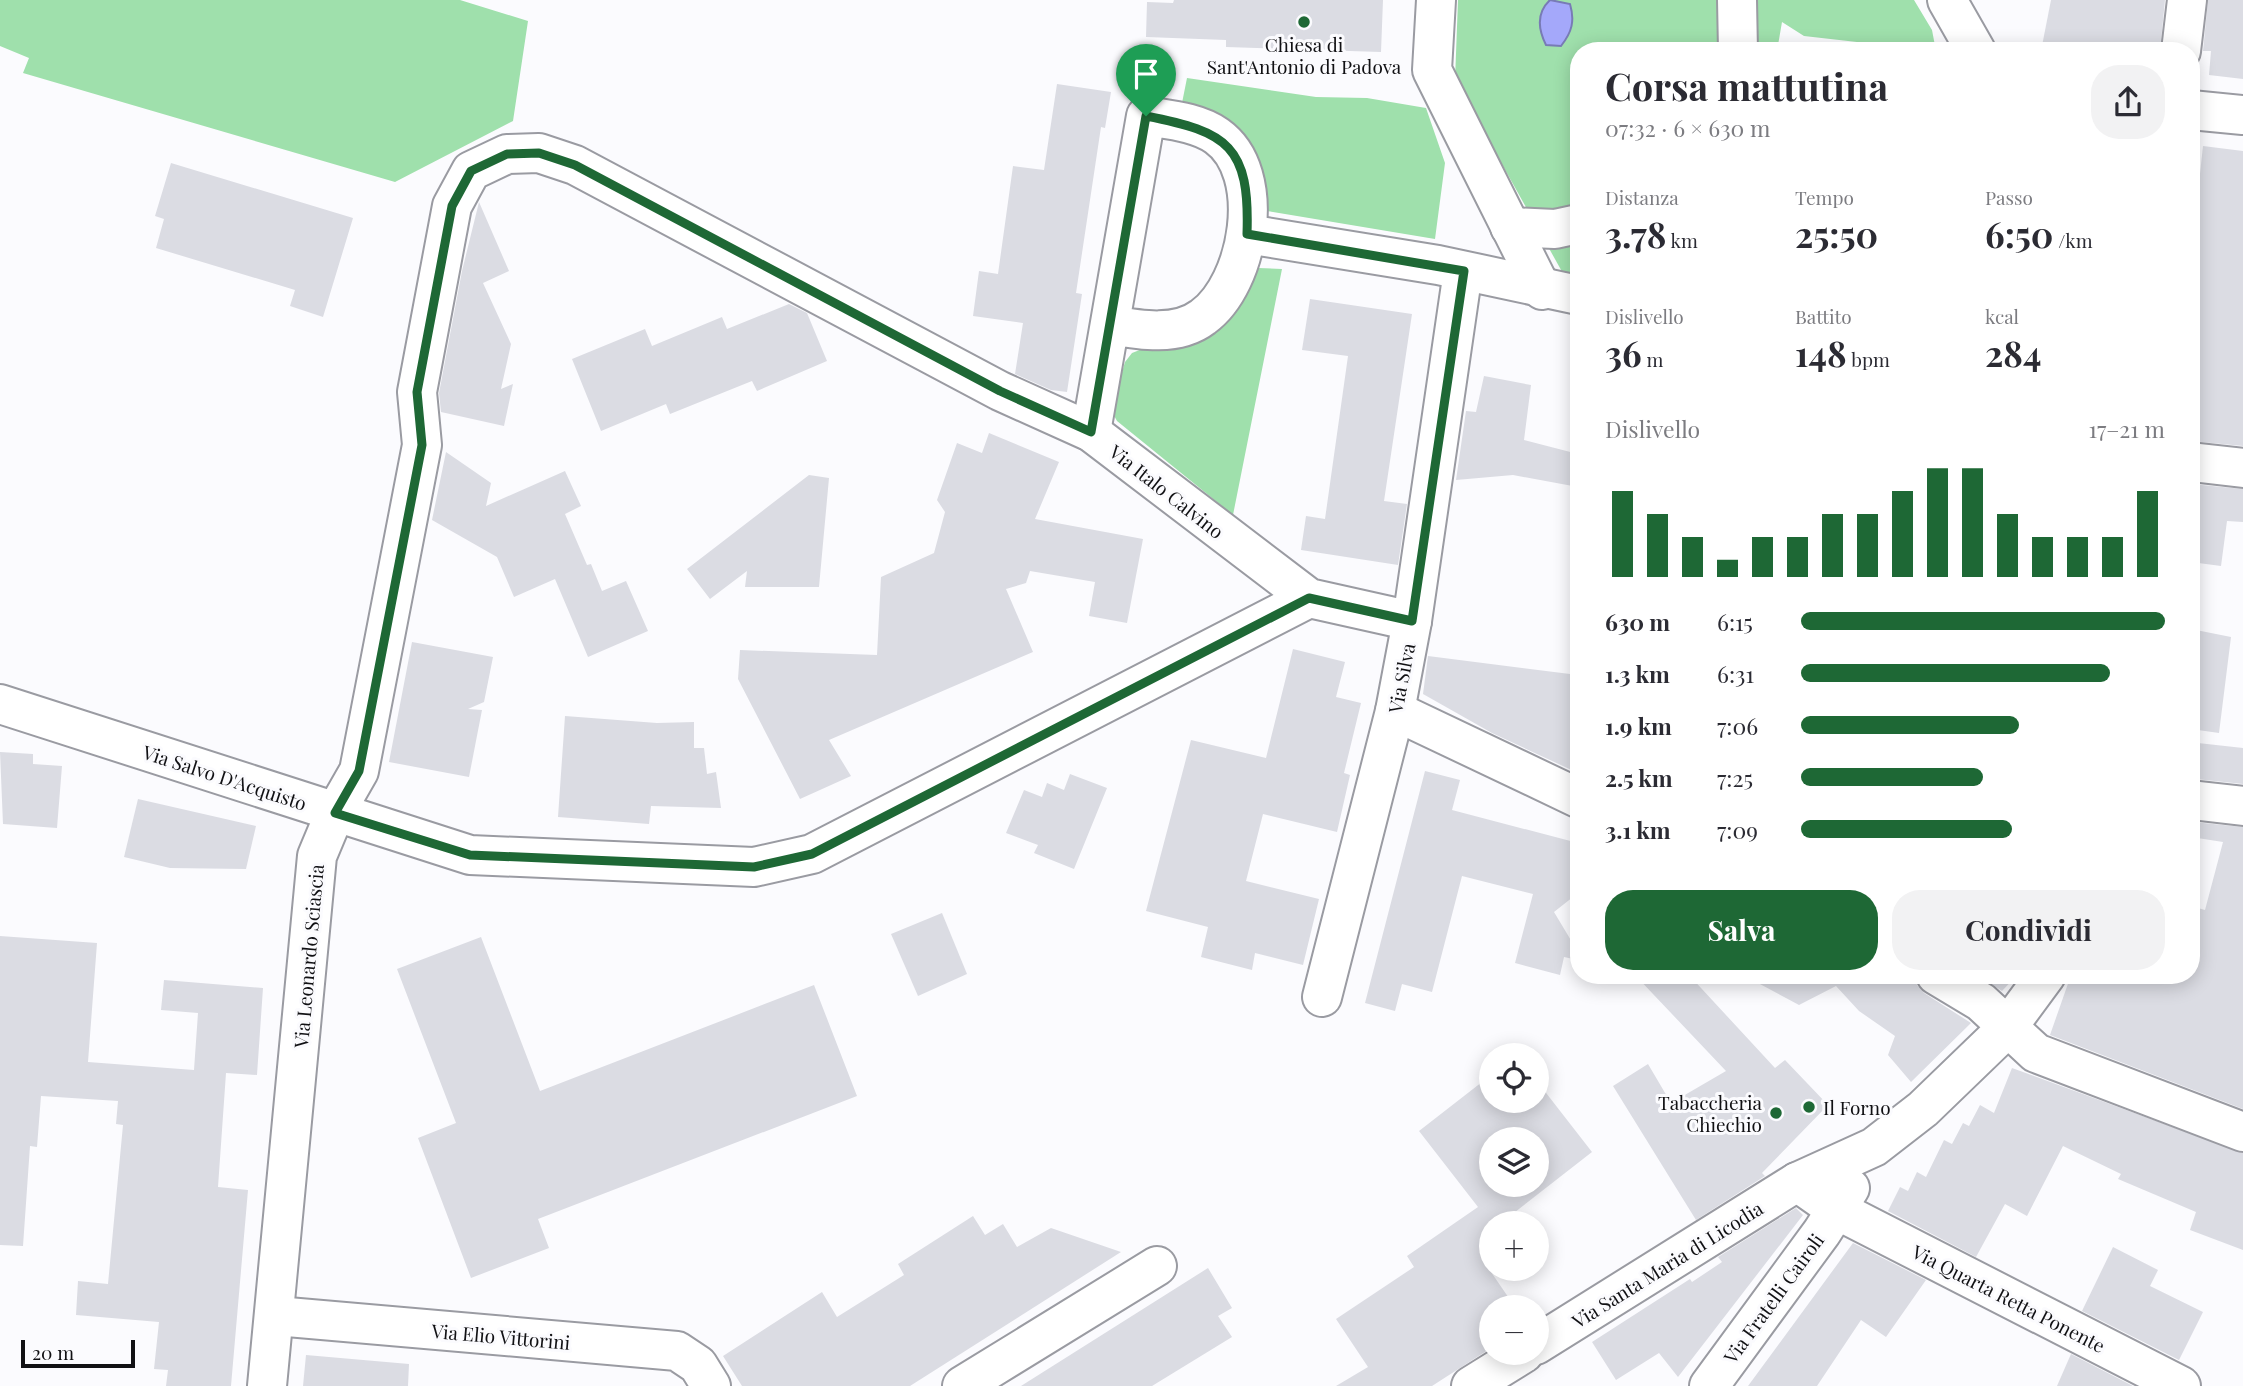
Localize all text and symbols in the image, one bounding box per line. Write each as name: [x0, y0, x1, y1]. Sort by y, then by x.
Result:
marker: Chiesa di Sant'Antonio di Padova: [1296, 14, 1312, 30]
place label: Chiesa di Sant'Antonio di Padova: [1207, 31, 1402, 79]
pin: [1116, 44, 1176, 116]
icon: arrive: [1127, 55, 1165, 93]
text: Corsa mattutina: [1605, 60, 1888, 111]
button: share: [2091, 65, 2165, 139]
text: 07:32 · 6 × 630 m: [1605, 112, 1770, 143]
text: Distanza: [1605, 184, 1679, 210]
text: Tempo: [1795, 184, 1854, 210]
text: Passo: [1985, 184, 2033, 210]
text: 3.78: [1605, 210, 1666, 257]
text: 25:50: [1795, 210, 1878, 257]
text: 6:50: [1985, 210, 2053, 257]
text: km: [1666, 227, 1698, 253]
text: /km: [2053, 227, 2093, 253]
text: Dislivello: [1605, 303, 1684, 329]
text: Battito: [1795, 303, 1852, 329]
text: kcal: [1985, 303, 2019, 329]
text: 36: [1605, 329, 1642, 376]
text: 148: [1795, 329, 1847, 376]
text: 284: [1985, 329, 2041, 376]
text: m: [1642, 346, 1663, 372]
text: bpm: [1847, 346, 1890, 372]
text: Dislivello: [1605, 413, 1700, 444]
text: 17–21 m: [2089, 413, 2165, 444]
street label: Via Italo Calvino: [1104, 438, 1230, 544]
text: 630 m: [1605, 606, 1670, 637]
text: 6:15: [1717, 606, 1753, 637]
street label: Via Silva: [1381, 640, 1421, 716]
text: 1.3 km: [1605, 658, 1670, 689]
text: 6:31: [1717, 658, 1754, 689]
text: 1.9 km: [1605, 710, 1672, 741]
text: 7:06: [1717, 710, 1758, 741]
street label: Via Salvo D'Acquisto: [139, 738, 310, 816]
text: 2.5 km: [1605, 762, 1672, 793]
text: 7:25: [1717, 762, 1753, 793]
text: 3.1 km: [1605, 814, 1671, 845]
text: 7:09: [1717, 814, 1758, 845]
street label: Via Leonardo Sciascia: [287, 862, 329, 1050]
button: Salva: [1605, 890, 1878, 970]
button: Condividi: [1892, 890, 2165, 970]
map controls: [1479, 1043, 1549, 1365]
button: locate: [1479, 1043, 1549, 1113]
place label: Tabaccheria Chiechio: [1658, 1089, 1763, 1137]
place label: Il Forno: [1823, 1094, 1891, 1120]
marker: Il Forno: [1801, 1099, 1817, 1115]
marker: Tabaccheria Chiechio: [1768, 1105, 1784, 1121]
button: layers: [1479, 1127, 1549, 1197]
street label: Via Santa Maria di Licodia: [1566, 1194, 1768, 1334]
button: +: [1479, 1211, 1549, 1281]
street label: Via Fratelli Cairoli: [1716, 1227, 1829, 1369]
street label: Via Quarta Retta Ponente: [1907, 1238, 2110, 1358]
button: −: [1479, 1295, 1549, 1365]
street label: Via Elio Vittorini: [430, 1317, 572, 1355]
scale bar: [21, 1337, 135, 1369]
text: 20 m: [32, 1339, 74, 1365]

